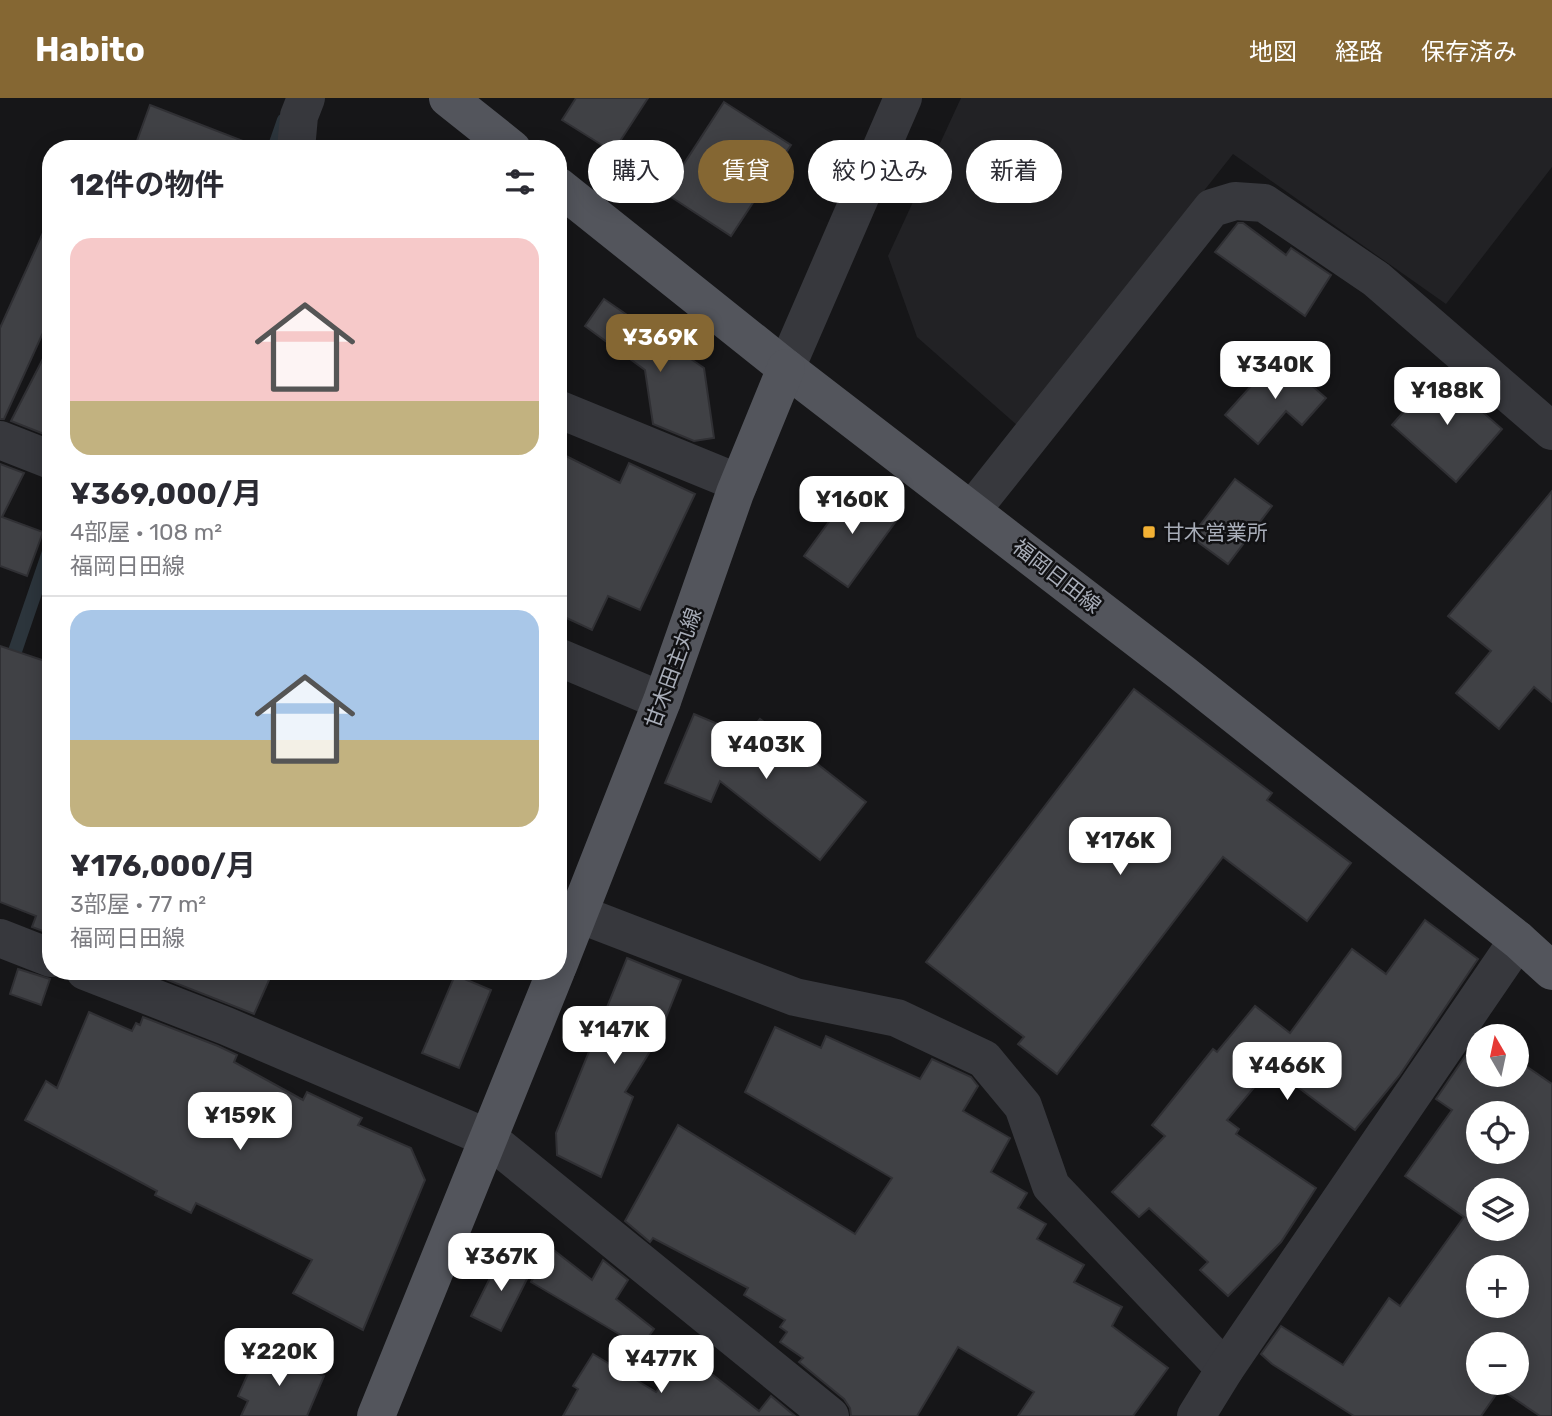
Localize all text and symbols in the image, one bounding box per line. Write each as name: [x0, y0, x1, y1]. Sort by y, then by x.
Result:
text: Habito: [35, 30, 145, 69]
text: 地図: [1249, 38, 1297, 66]
text: 経路: [1335, 38, 1383, 66]
text: 保存済み: [1421, 38, 1517, 66]
chip: 購入: [588, 140, 684, 203]
chip: 賃貸: [698, 140, 794, 203]
chip: 絞り込み: [808, 140, 952, 203]
chip: 新着: [966, 140, 1062, 203]
icon: filters: [501, 163, 539, 201]
text: 12件の物件: [70, 167, 224, 203]
icon: home: [242, 284, 368, 410]
pin: ¥369K: [611, 314, 709, 374]
text: ¥369K: [622, 323, 698, 351]
pin: ¥340K: [1226, 342, 1324, 401]
text: ¥340K: [1236, 350, 1314, 378]
pin: ¥188K: [1398, 368, 1496, 427]
text: ¥188K: [1410, 376, 1484, 404]
text: ¥369,000/月: [70, 476, 262, 512]
pin: ¥160K: [803, 476, 901, 536]
text: ¥160K: [815, 485, 889, 513]
text: 4部屋 · 108 m²: [70, 518, 222, 546]
place label: 甘木営業所: [1163, 520, 1268, 545]
marker: 甘木営業所: [1141, 524, 1157, 540]
street label: 福岡日田線: [1008, 534, 1106, 618]
text: 福岡日田線: [70, 552, 185, 580]
street label: 甘木田主丸線: [640, 605, 706, 731]
icon: home: [242, 656, 368, 782]
pin: ¥403K: [717, 722, 815, 781]
text: ¥403K: [727, 730, 805, 758]
pin: ¥176K: [1071, 818, 1169, 877]
text: ¥176K: [1085, 826, 1155, 854]
text: ¥176,000/月: [70, 848, 256, 884]
text: 3部屋 · 77 m²: [70, 890, 206, 918]
text: 福岡日田線: [70, 924, 185, 952]
pin: ¥147K: [565, 1006, 663, 1066]
text: ¥147K: [579, 1015, 649, 1043]
north arrow: [1466, 1024, 1530, 1087]
map controls: [1466, 1024, 1529, 1395]
pin: ¥466K: [1238, 1042, 1336, 1102]
text: ¥466K: [1249, 1051, 1325, 1079]
pin: ¥159K: [191, 1093, 289, 1152]
text: ¥159K: [204, 1101, 276, 1129]
button: locate: [1466, 1101, 1529, 1164]
button: layers: [1466, 1178, 1529, 1241]
pin: ¥367K: [452, 1234, 550, 1293]
text: ¥367K: [464, 1242, 538, 1270]
button: +: [1466, 1255, 1529, 1318]
pin: ¥220K: [230, 1328, 328, 1388]
button: −: [1466, 1332, 1529, 1395]
pin: ¥477K: [612, 1336, 710, 1395]
text: ¥220K: [241, 1337, 317, 1365]
text: ¥477K: [625, 1344, 697, 1372]

